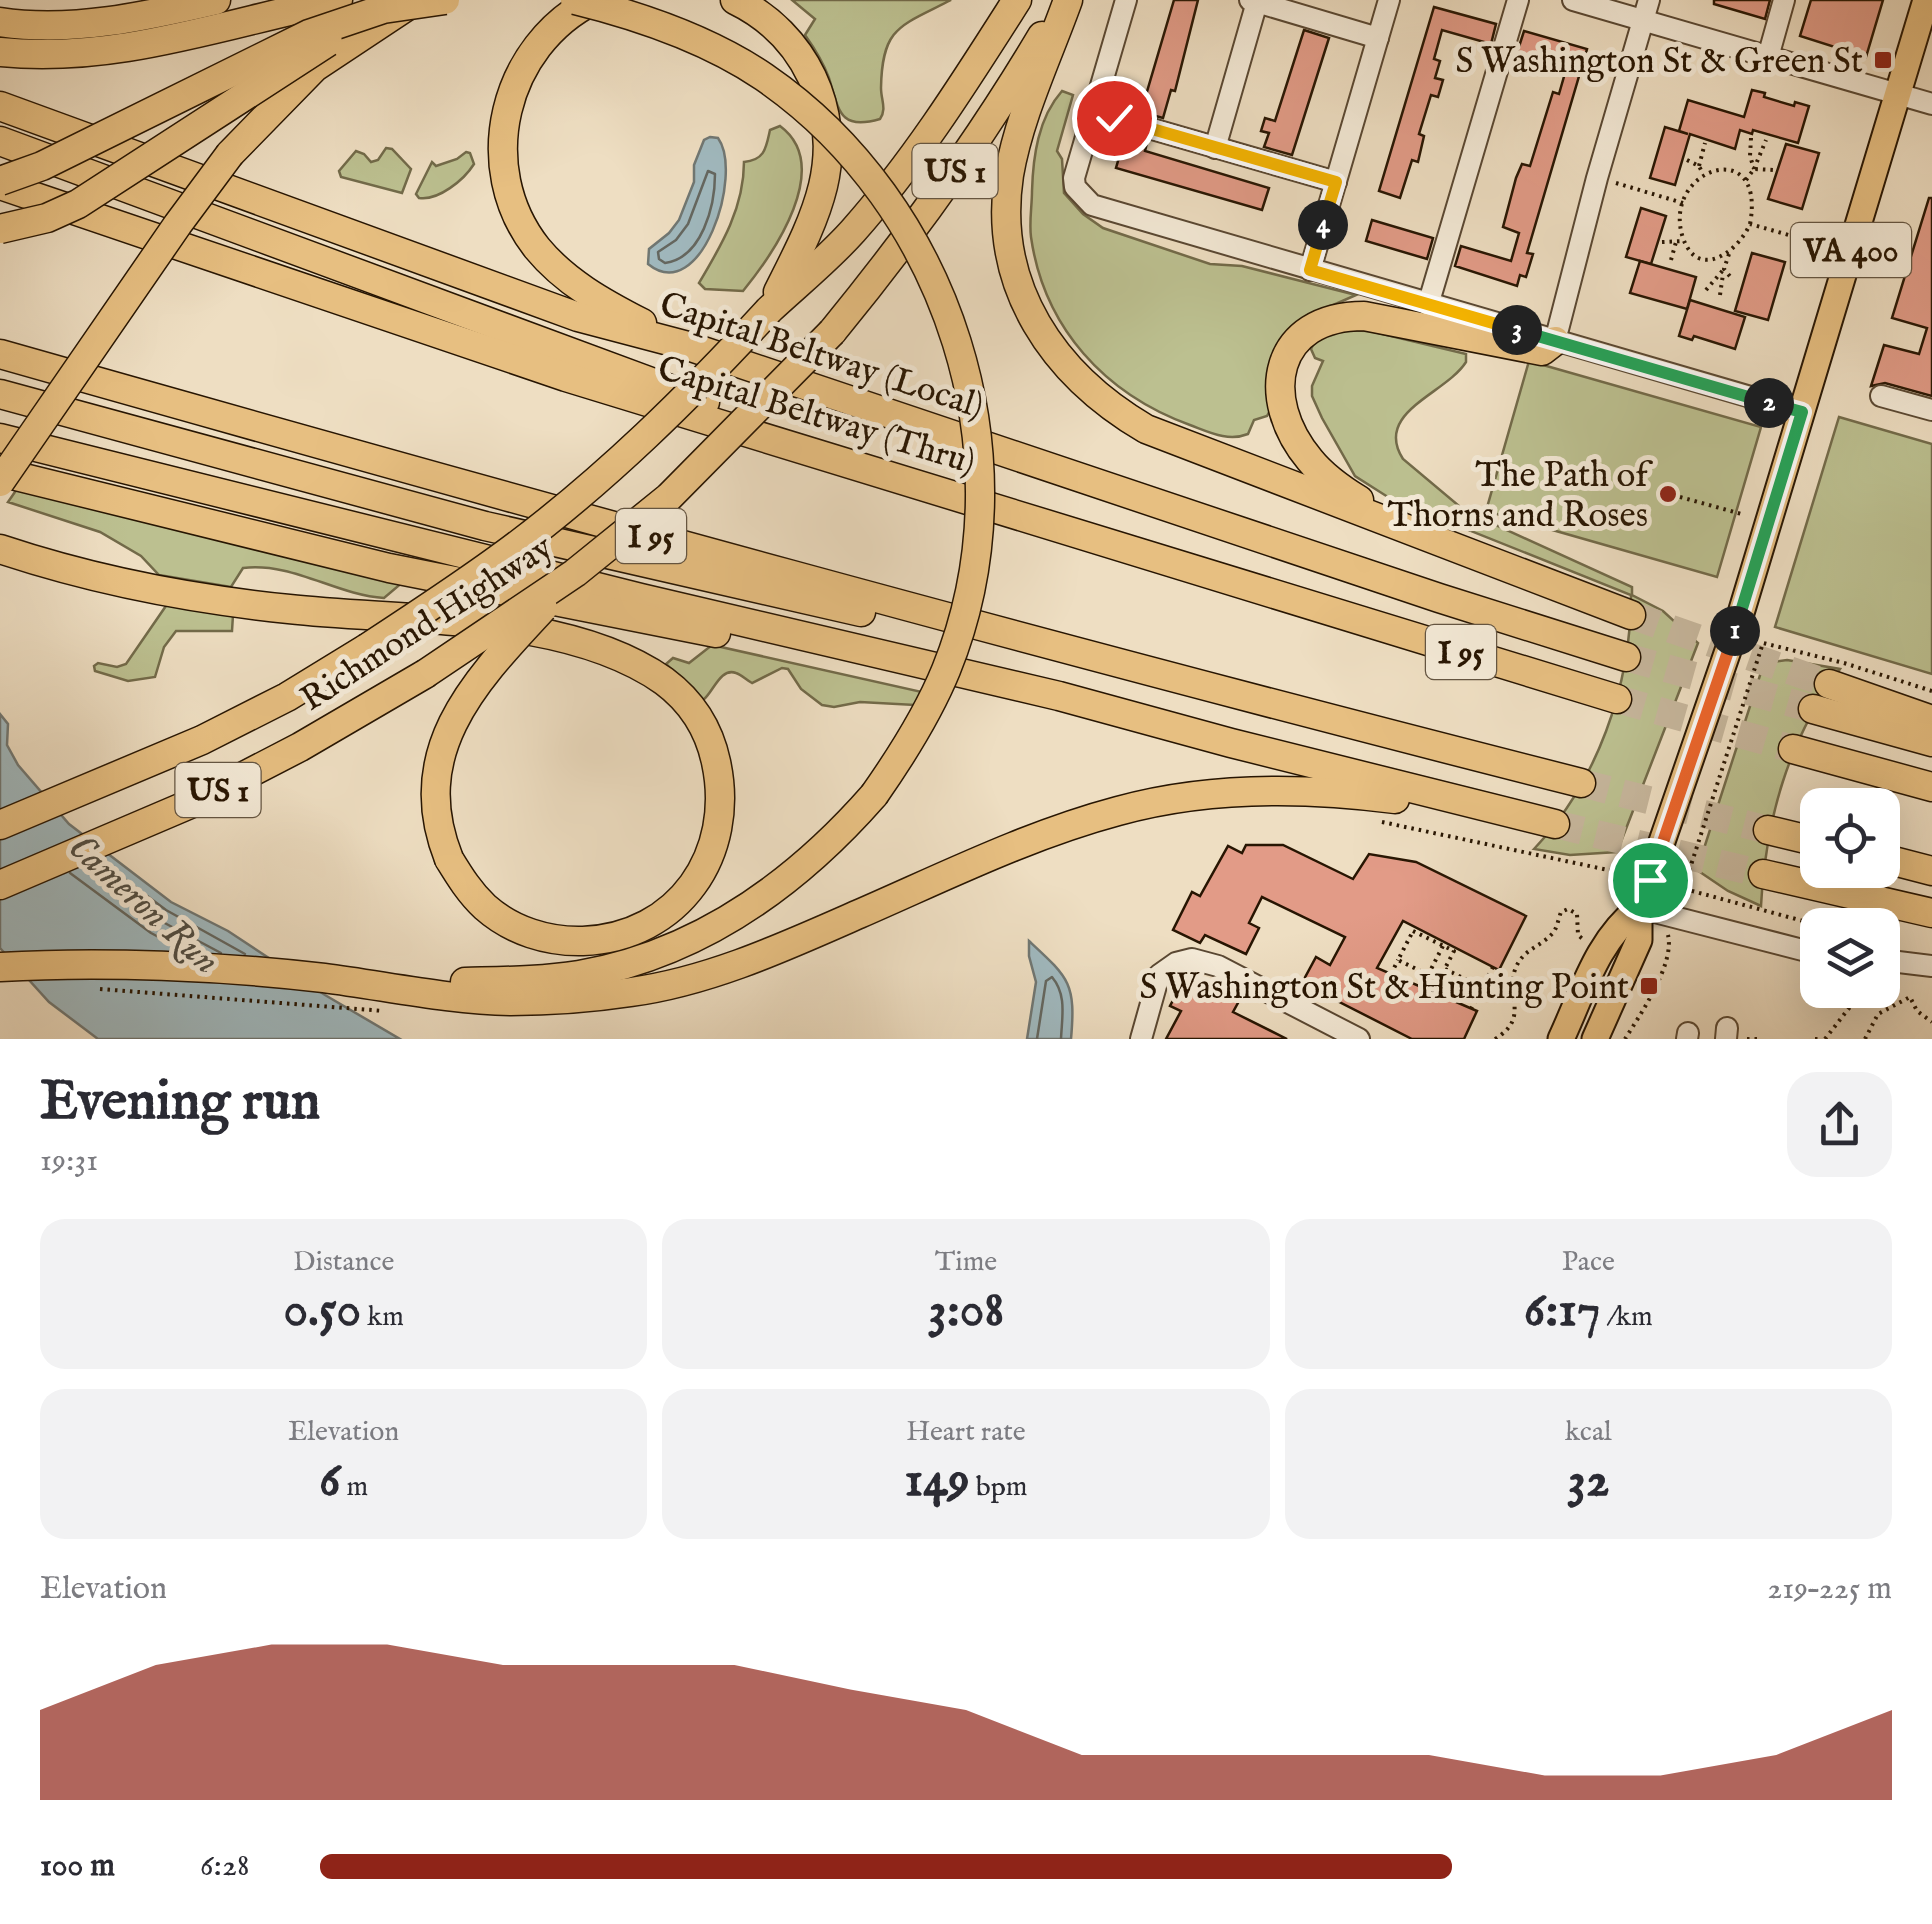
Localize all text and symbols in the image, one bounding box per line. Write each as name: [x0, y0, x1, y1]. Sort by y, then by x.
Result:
place label: S Washington St & Green St: [1456, 40, 1863, 85]
marker: S Washington St & Green St: [1872, 49, 1894, 71]
pin: [1072, 76, 1157, 161]
icon: check: [1087, 91, 1142, 146]
road number: US 1: [912, 144, 998, 198]
pin: 4: [1298, 200, 1348, 250]
text: 4: [1316, 207, 1330, 242]
road number: VA 400: [1791, 223, 1911, 277]
street label: Capital Beltway (Local): [654, 283, 989, 430]
pin: 3: [1492, 305, 1542, 355]
text: 3: [1512, 312, 1522, 347]
street label: Capital Beltway (Thru): [652, 347, 980, 486]
pin: 2: [1744, 378, 1794, 428]
text: 2: [1762, 385, 1776, 420]
place label: The Path of Thorns and Roses: [1388, 454, 1653, 539]
marker: The Path of Thorns and Roses: [1657, 483, 1679, 505]
road number: I 95: [616, 509, 686, 563]
street label: Richmond Highway: [293, 525, 562, 722]
pin: 1: [1710, 606, 1760, 656]
text: 1: [1730, 613, 1740, 648]
road number: I 95: [1426, 625, 1496, 679]
road number: US 1: [176, 763, 260, 817]
map controls: [1800, 788, 1900, 1008]
button: locate: [1800, 788, 1900, 888]
water label: Cameron Run: [57, 825, 229, 986]
pin: [1608, 838, 1693, 923]
icon: arrive: [1623, 853, 1678, 908]
button: layers: [1800, 908, 1900, 1008]
place label: S Washington St & Hunting Point: [1139, 966, 1629, 1011]
marker: S Washington St & Hunting Point: [1638, 975, 1660, 997]
text: Evening run: [40, 1068, 320, 1138]
button: share: [1787, 1072, 1892, 1177]
text: 19:31: [40, 1141, 98, 1182]
text: Distance: [293, 1245, 394, 1280]
text: Time: [935, 1245, 997, 1280]
text: Pace: [1562, 1245, 1615, 1280]
text: 0.50: [283, 1280, 361, 1343]
text: 3:08: [928, 1280, 1004, 1343]
text: 6:17: [1524, 1280, 1600, 1343]
text: km: [361, 1300, 404, 1335]
text: /km: [1600, 1300, 1653, 1335]
text: Elevation: [288, 1415, 399, 1450]
text: Heart rate: [906, 1415, 1026, 1450]
text: kcal: [1565, 1415, 1612, 1450]
text: 6: [319, 1450, 340, 1513]
text: 149: [905, 1450, 970, 1513]
text: 32: [1567, 1450, 1609, 1513]
text: m: [340, 1470, 368, 1505]
text: bpm: [970, 1470, 1027, 1505]
text: Elevation: [40, 1569, 167, 1610]
text: 219–225 m: [1767, 1569, 1892, 1610]
text: 100 m: [40, 1846, 115, 1887]
text: 6:28: [200, 1846, 250, 1887]

